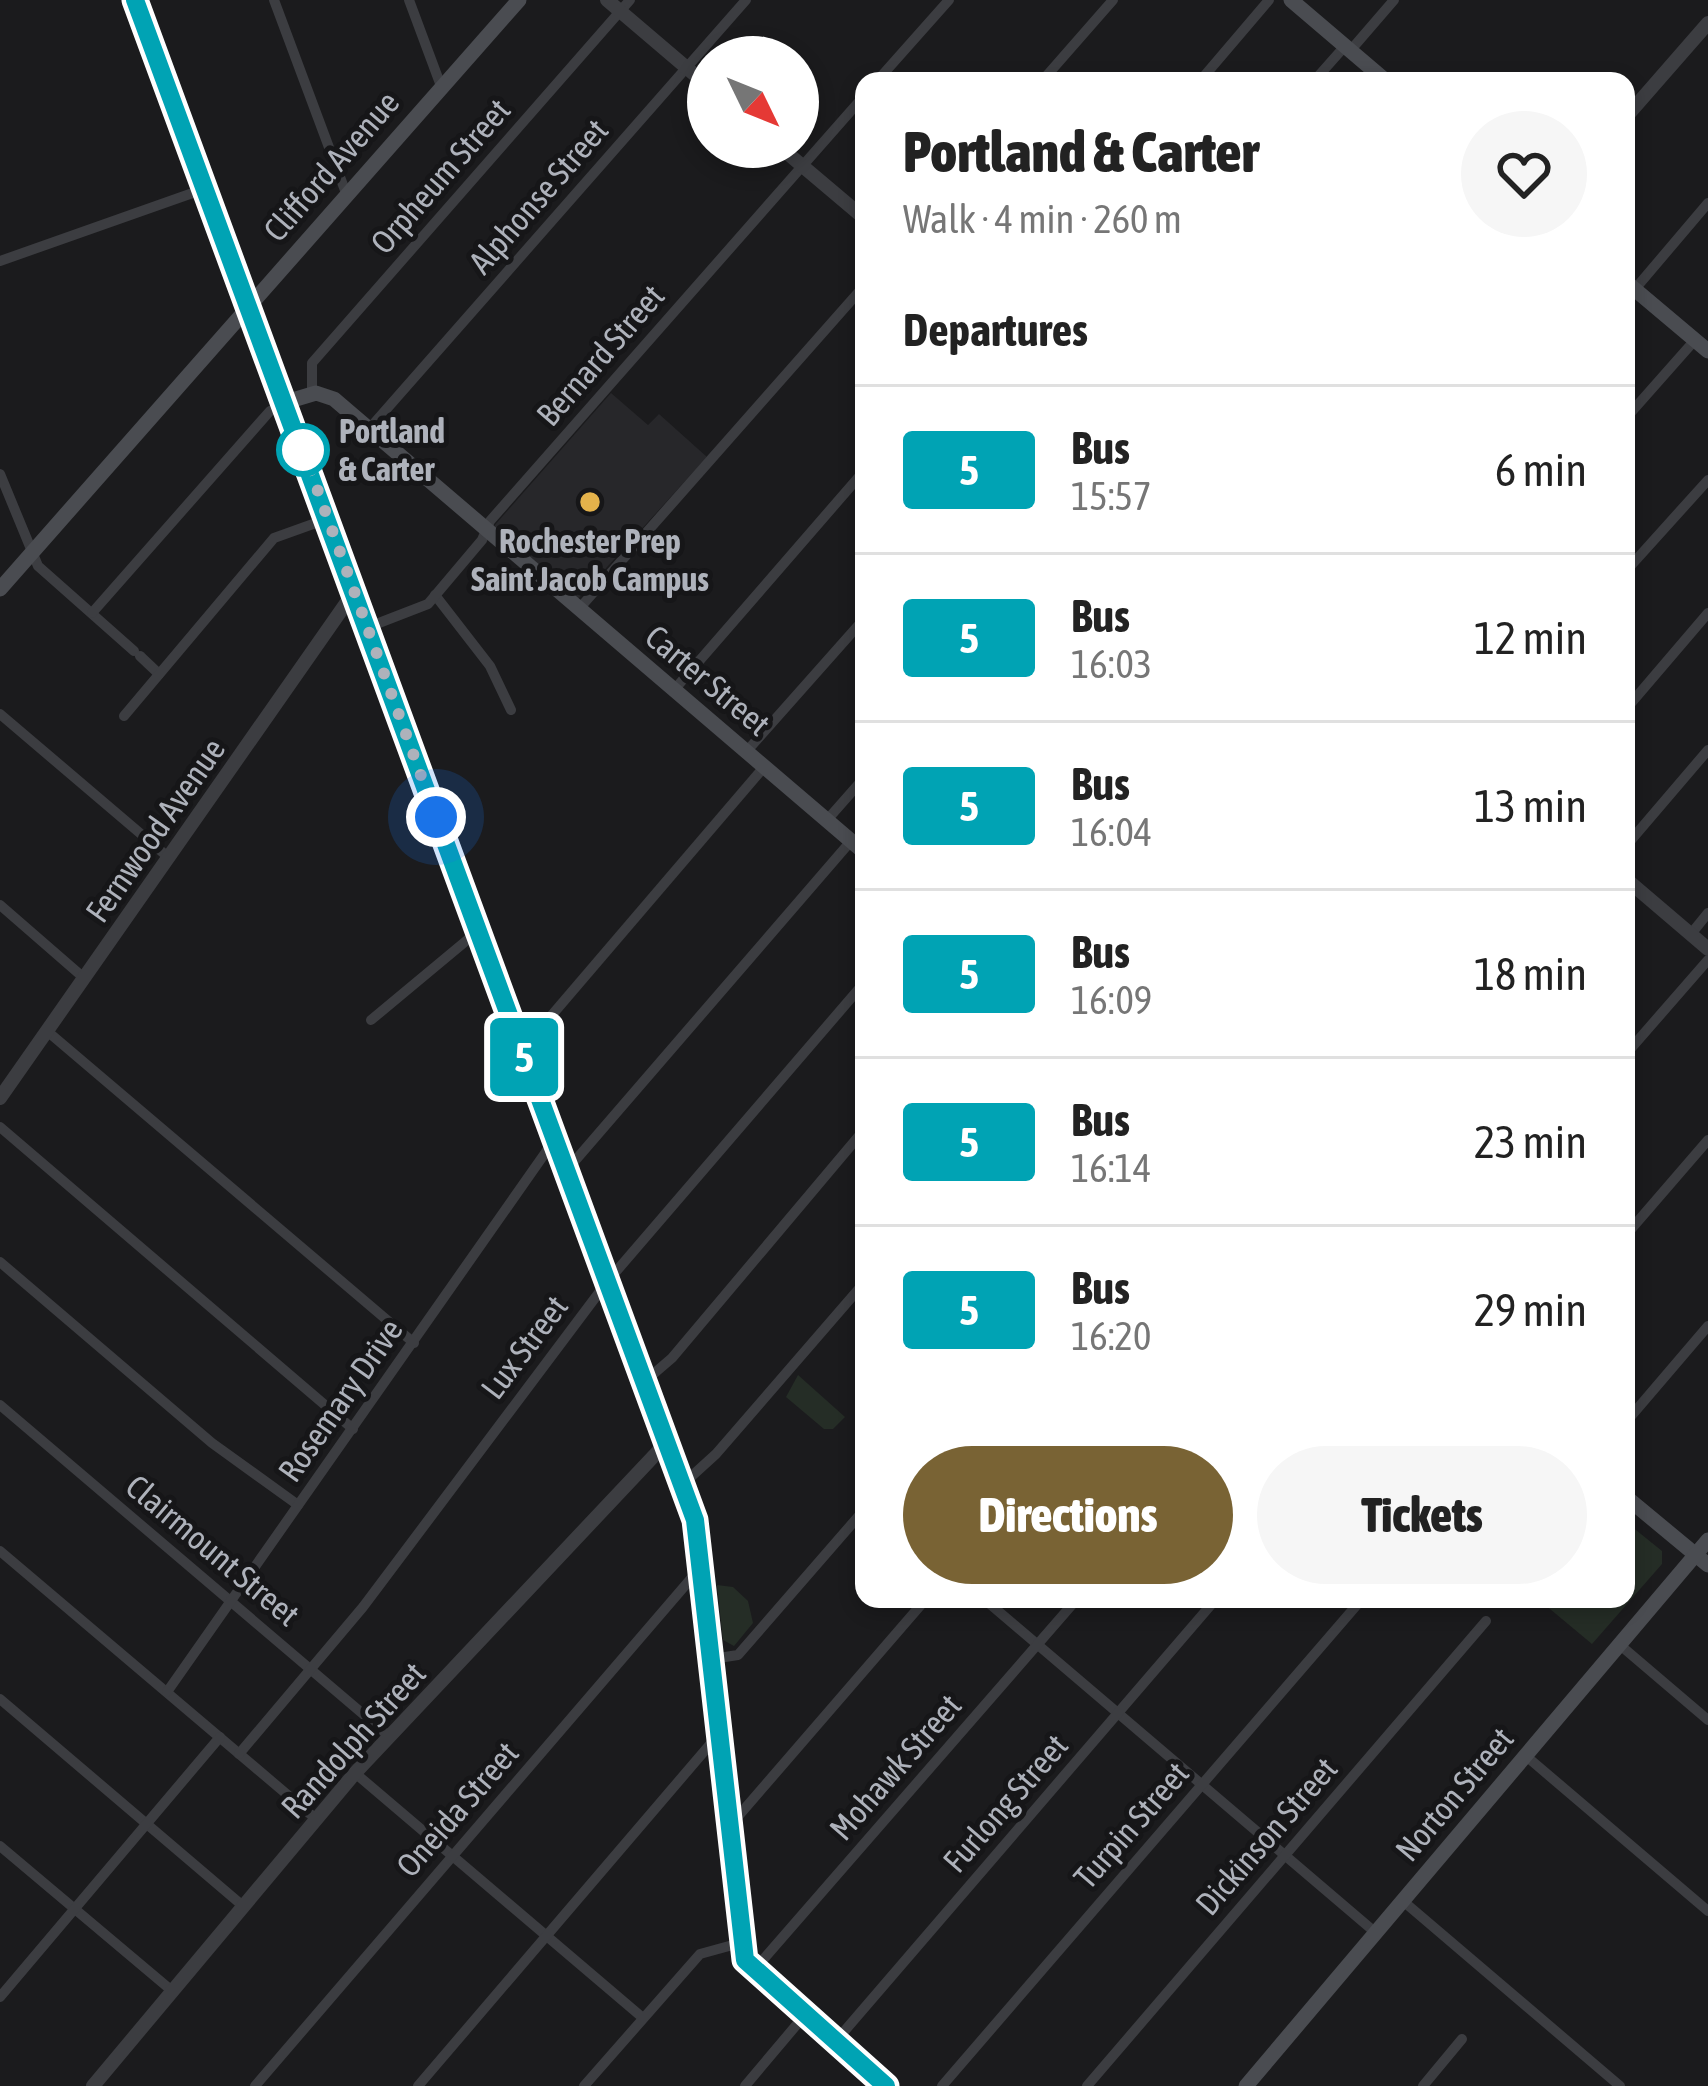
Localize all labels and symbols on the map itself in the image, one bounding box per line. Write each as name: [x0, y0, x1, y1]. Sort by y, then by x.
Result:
north arrow: [687, 36, 819, 168]
street label: Clifford Avenue: [256, 83, 406, 249]
street label: Orpheum Street: [363, 91, 517, 261]
street label: Alphonse Street: [461, 111, 615, 281]
street label: Bernard Street: [529, 277, 671, 433]
place label: Portland & Carter: [339, 412, 445, 488]
marker: Portland & Carter: [278, 425, 328, 475]
marker: Rochester Prep Saint Jacob Campus: [577, 489, 603, 515]
place label: Rochester Prep Saint Jacob Campus: [471, 522, 709, 598]
street label: Carter Street: [638, 617, 778, 743]
street label: Fernwood Avenue: [78, 731, 232, 929]
your location: [406, 787, 466, 847]
line badge: 5: [485, 1018, 563, 1096]
street label: Lux Street: [473, 1288, 575, 1406]
street label: Rosemary Drive: [270, 1311, 410, 1489]
street label: Clairmount Street: [119, 1467, 307, 1633]
street label: Randolph Street: [273, 1654, 433, 1826]
street label: Mohawk Street: [822, 1687, 968, 1847]
street label: Norton Street: [1387, 1720, 1521, 1868]
street label: Furlong Street: [935, 1727, 1075, 1879]
street label: Oneida Street: [388, 1734, 526, 1884]
street label: Dickinson Street: [1188, 1750, 1344, 1922]
street label: Turpin Street: [1066, 1754, 1196, 1896]

